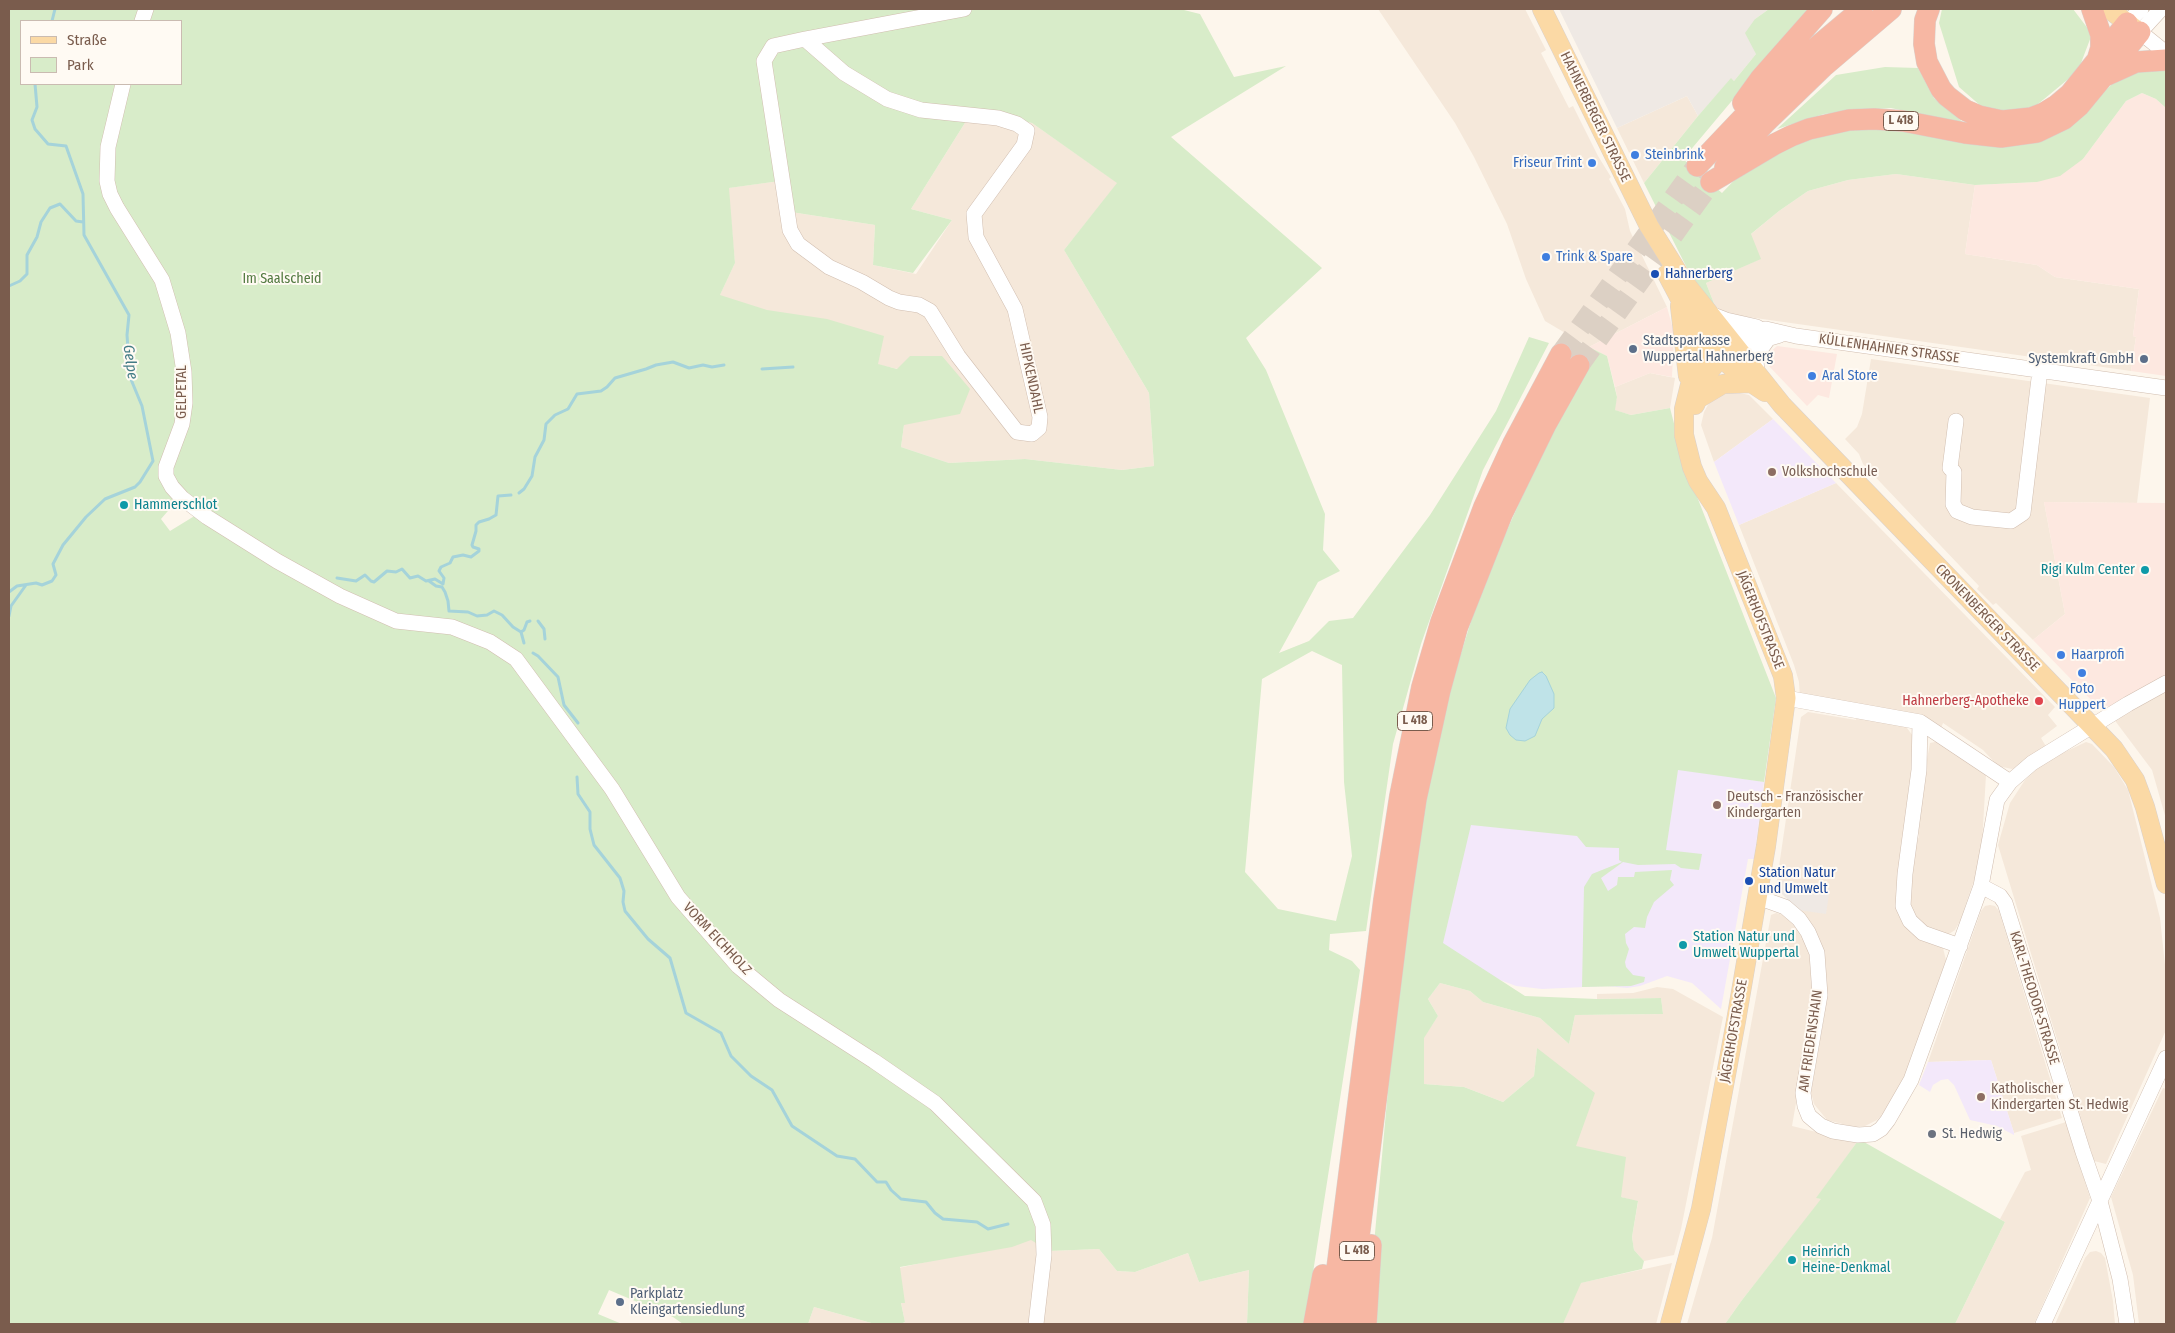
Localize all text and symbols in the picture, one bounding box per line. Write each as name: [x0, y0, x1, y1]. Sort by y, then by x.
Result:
legend: [20, 20, 182, 85]
text: Straße: [67, 31, 107, 49]
street label: HAHNERBERGER STRASSE: [1556, 49, 1634, 185]
text: Park: [67, 56, 94, 74]
road number: L 418: [1884, 112, 1918, 130]
place label: Steinbrink: [1645, 147, 1704, 163]
marker: Steinbrink: [1629, 149, 1641, 161]
place label: Friseur Trint: [1513, 155, 1582, 171]
marker: Friseur Trint: [1586, 157, 1598, 169]
place label: Trink & Spare: [1556, 249, 1633, 265]
marker: Trink & Spare: [1540, 251, 1552, 263]
place label: Hahnerberg: [1665, 266, 1733, 282]
marker: Hahnerberg: [1649, 268, 1661, 280]
park label: Im Saalscheid: [242, 271, 322, 287]
street label: KÜLLENHAHNER STRASSE: [1818, 331, 1960, 367]
place label: Stadtsparkasse Wuppertal Hahnerberg: [1643, 333, 1773, 366]
street label: HIPKENDAHL: [1015, 341, 1047, 415]
marker: Stadtsparkasse Wuppertal Hahnerberg: [1627, 343, 1639, 355]
water label: Gelpe: [119, 344, 141, 380]
place label: Systemkraft GmbH: [2028, 351, 2134, 367]
marker: Systemkraft GmbH: [2138, 353, 2150, 365]
street label: GELPETAL: [174, 365, 190, 419]
place label: Aral Store: [1822, 368, 1878, 384]
marker: Aral Store: [1806, 370, 1818, 382]
place label: Volkshochschule: [1782, 464, 1878, 480]
marker: Volkshochschule: [1766, 466, 1778, 478]
place label: Hammerschlot: [134, 497, 217, 513]
marker: Hammerschlot: [118, 499, 130, 511]
street label: CRONENBERGER STRASSE: [1931, 561, 2043, 675]
place label: Rigi Kulm Center: [2041, 562, 2135, 578]
marker: Rigi Kulm Center: [2139, 564, 2151, 576]
street label: JÄGERHOFSTRASSE: [1733, 568, 1787, 672]
place label: Haarprofi: [2071, 647, 2125, 663]
marker: Haarprofi: [2055, 649, 2067, 661]
marker: Foto Huppert: [2076, 667, 2088, 679]
place label: Foto Huppert: [2058, 681, 2106, 714]
place label: Hahnerberg-Apotheke: [1902, 693, 2029, 709]
marker: Hahnerberg-Apotheke: [2033, 695, 2045, 707]
road number: L 418: [1398, 711, 1432, 730]
place label: Deutsch - Französischer Kindergarten: [1727, 789, 1863, 822]
marker: Deutsch - Französischer Kindergarten: [1711, 799, 1723, 811]
place label: Station Natur und Umwelt: [1759, 865, 1836, 898]
marker: Station Natur und Umwelt: [1743, 875, 1755, 887]
street label: VORM EICHHOLZ: [679, 899, 755, 979]
place label: Station Natur und Umwelt Wuppertal: [1693, 929, 1799, 962]
street label: KARL-THEODOR-STRASSE: [2006, 929, 2062, 1067]
marker: Station Natur und Umwelt Wuppertal: [1677, 939, 1689, 951]
street label: JÄGERHOFSTRASSE: [1717, 978, 1751, 1084]
street label: AM FRIEDENSHAIN: [1796, 989, 1826, 1093]
place label: Katholischer Kindergarten St. Hedwig: [1991, 1081, 2128, 1114]
marker: Katholischer Kindergarten St. Hedwig: [1975, 1091, 1987, 1103]
place label: St. Hedwig: [1942, 1126, 2002, 1142]
marker: St. Hedwig: [1926, 1128, 1938, 1140]
road number: L 418: [1340, 1242, 1374, 1260]
place label: Heinrich Heine-Denkmal: [1802, 1244, 1891, 1276]
marker: Heinrich Heine-Denkmal: [1786, 1254, 1798, 1266]
place label: Parkplatz Kleingartensiedlung: [630, 1286, 744, 1318]
marker: Parkplatz Kleingartensiedlung: [614, 1296, 626, 1308]

